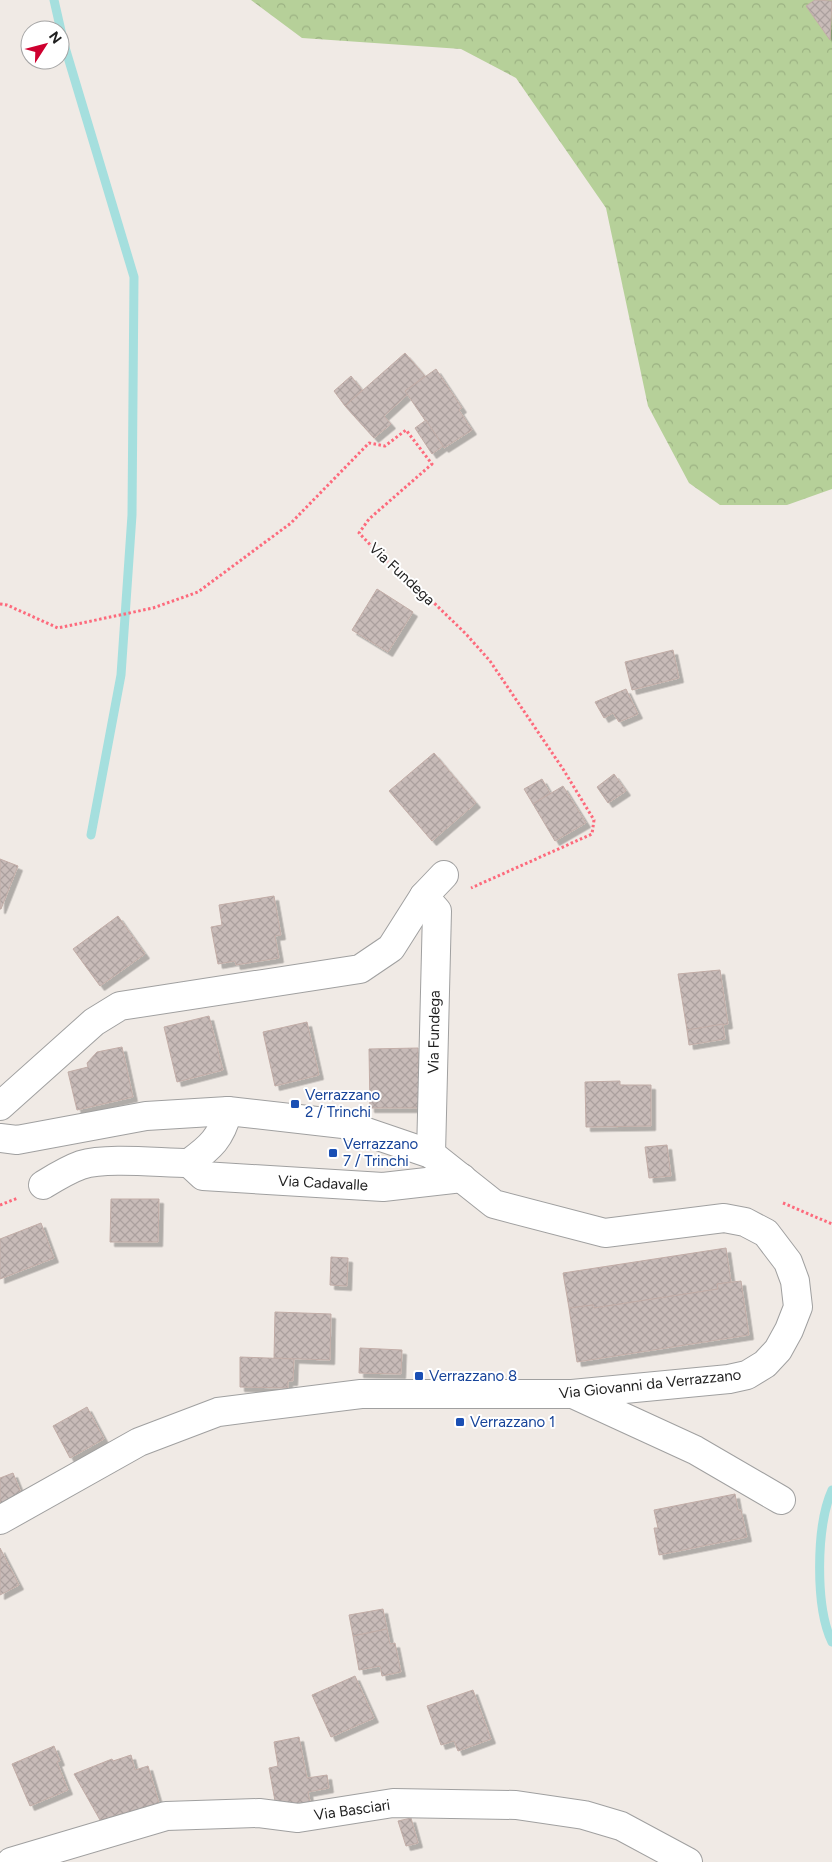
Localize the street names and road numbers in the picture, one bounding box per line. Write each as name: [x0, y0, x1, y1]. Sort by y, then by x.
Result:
street label: Via Fundega: [365, 539, 439, 609]
street label: Via Fundega: [424, 990, 444, 1074]
street label: Via Cadavalle: [278, 1172, 368, 1194]
street label: Via Giovanni da Verrazzano: [558, 1365, 742, 1403]
street label: Via Basciari: [313, 1796, 391, 1824]

